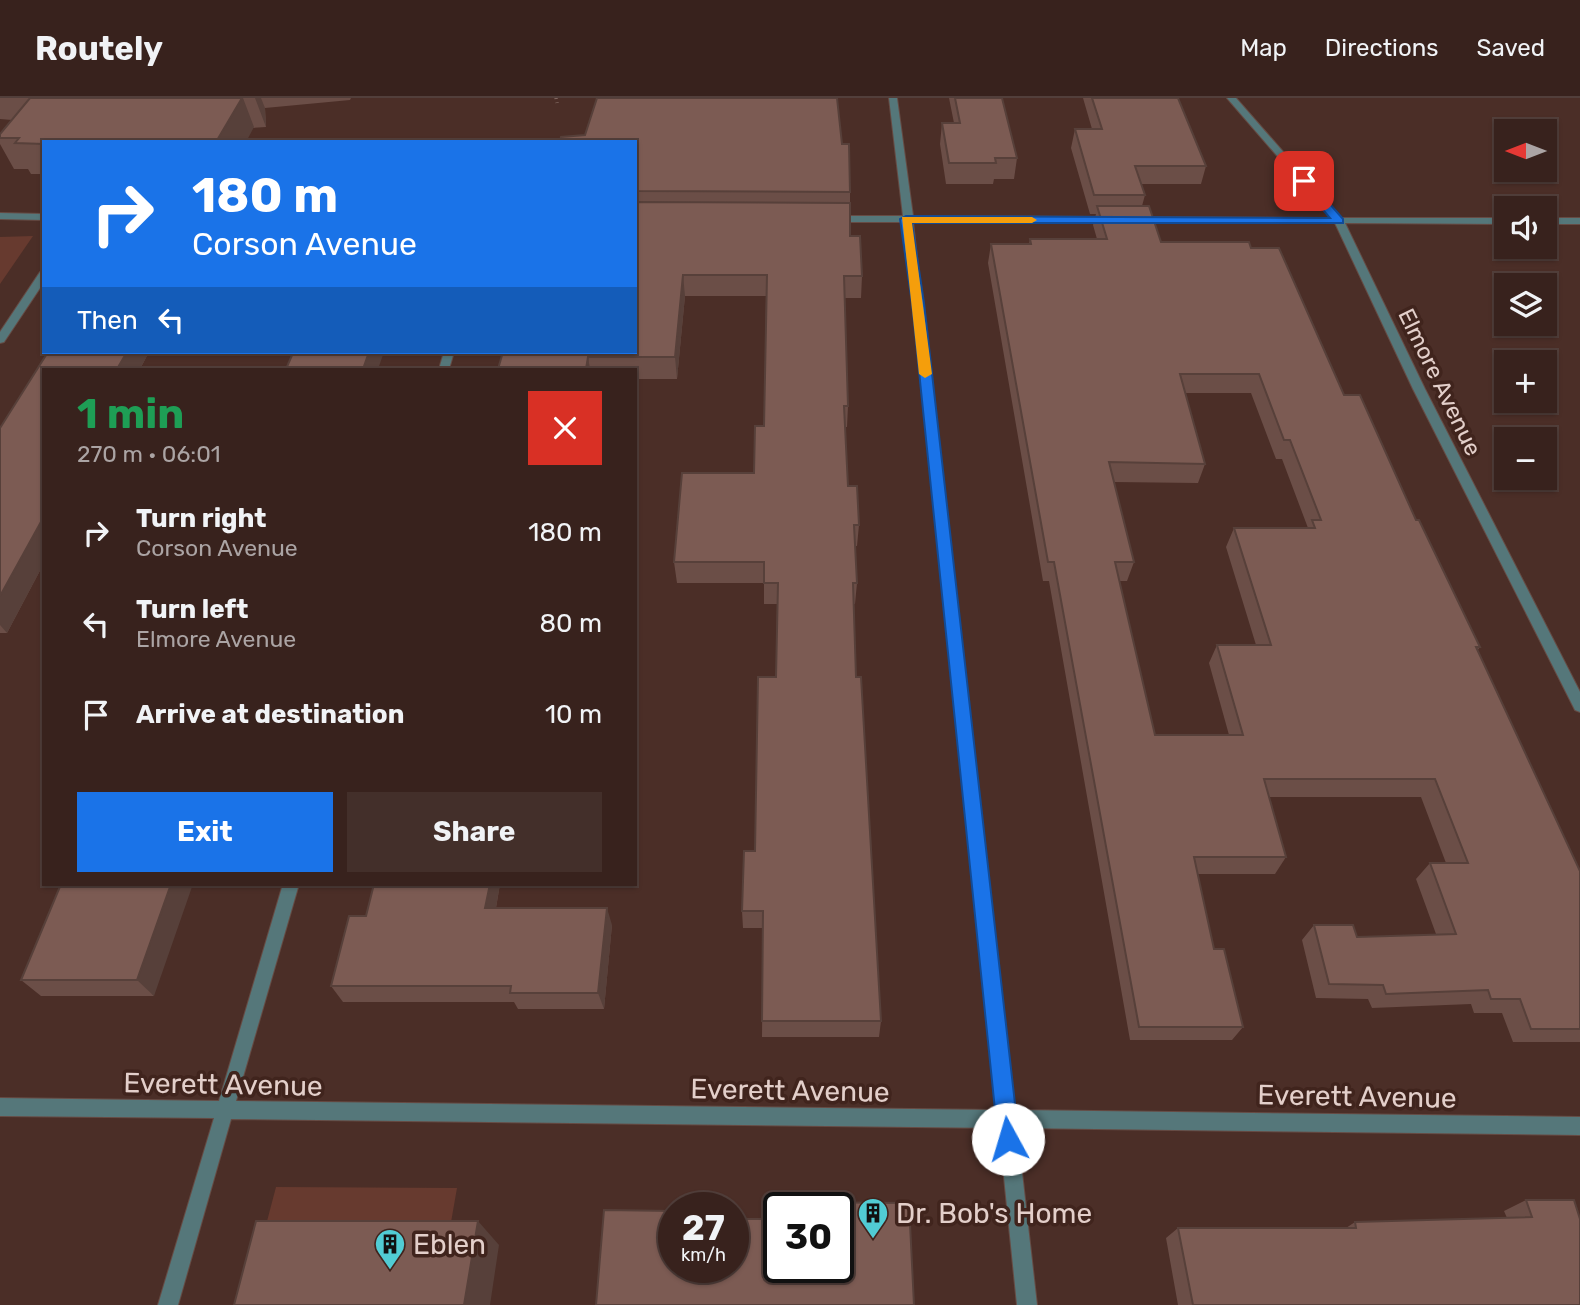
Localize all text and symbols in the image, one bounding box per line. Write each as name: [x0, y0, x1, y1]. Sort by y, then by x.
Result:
text: Routely: [35, 29, 163, 68]
text: Map: [1240, 34, 1287, 62]
text: Directions: [1325, 34, 1438, 62]
text: Saved: [1476, 34, 1545, 62]
north arrow: [1494, 119, 1558, 182]
map controls: [1494, 119, 1557, 490]
pin: [1274, 151, 1334, 211]
icon: arrive: [1285, 162, 1323, 200]
text: 180 m: [192, 166, 338, 224]
icon: right: [77, 168, 168, 259]
button: sound: [1494, 196, 1557, 259]
text: Corson Avenue: [192, 225, 417, 263]
button: layers: [1494, 273, 1557, 336]
icon: left: [152, 301, 190, 339]
street label: Elmore Avenue: [1392, 304, 1488, 460]
text: Then: [77, 305, 138, 336]
button: +: [1494, 350, 1557, 413]
text: 1 min: [77, 389, 184, 439]
button: close: [528, 391, 602, 465]
button: −: [1494, 427, 1557, 490]
text: 270 m · 06:01: [77, 440, 221, 468]
text: Turn right: [136, 503, 266, 534]
icon: right: [77, 514, 115, 552]
text: 180 m: [528, 517, 602, 548]
text: Corson Avenue: [136, 534, 298, 562]
text: Turn left: [136, 594, 248, 625]
icon: left: [77, 605, 115, 643]
text: 80 m: [539, 608, 602, 639]
text: Elmore Avenue: [136, 625, 296, 653]
icon: arrive: [77, 696, 115, 734]
text: Arrive at destination: [136, 699, 404, 730]
text: 10 m: [545, 699, 602, 730]
button: Exit: [77, 792, 333, 872]
button: Share: [347, 792, 602, 872]
street label: Everett Avenue: [123, 1066, 323, 1103]
street label: Everett Avenue: [690, 1072, 890, 1109]
street label: Everett Avenue: [1257, 1078, 1457, 1115]
position arrow: [971, 1102, 1045, 1176]
speed limit sign: 30: [763, 1192, 854, 1283]
building icon: Dr. Bob's Home: [856, 1196, 890, 1240]
place label: Dr. Bob's Home: [896, 1197, 1092, 1230]
text: 27: [682, 1207, 725, 1249]
building icon: Eblen: [373, 1227, 407, 1271]
place label: Eblen: [413, 1228, 486, 1261]
text: km/h: [681, 1244, 726, 1266]

